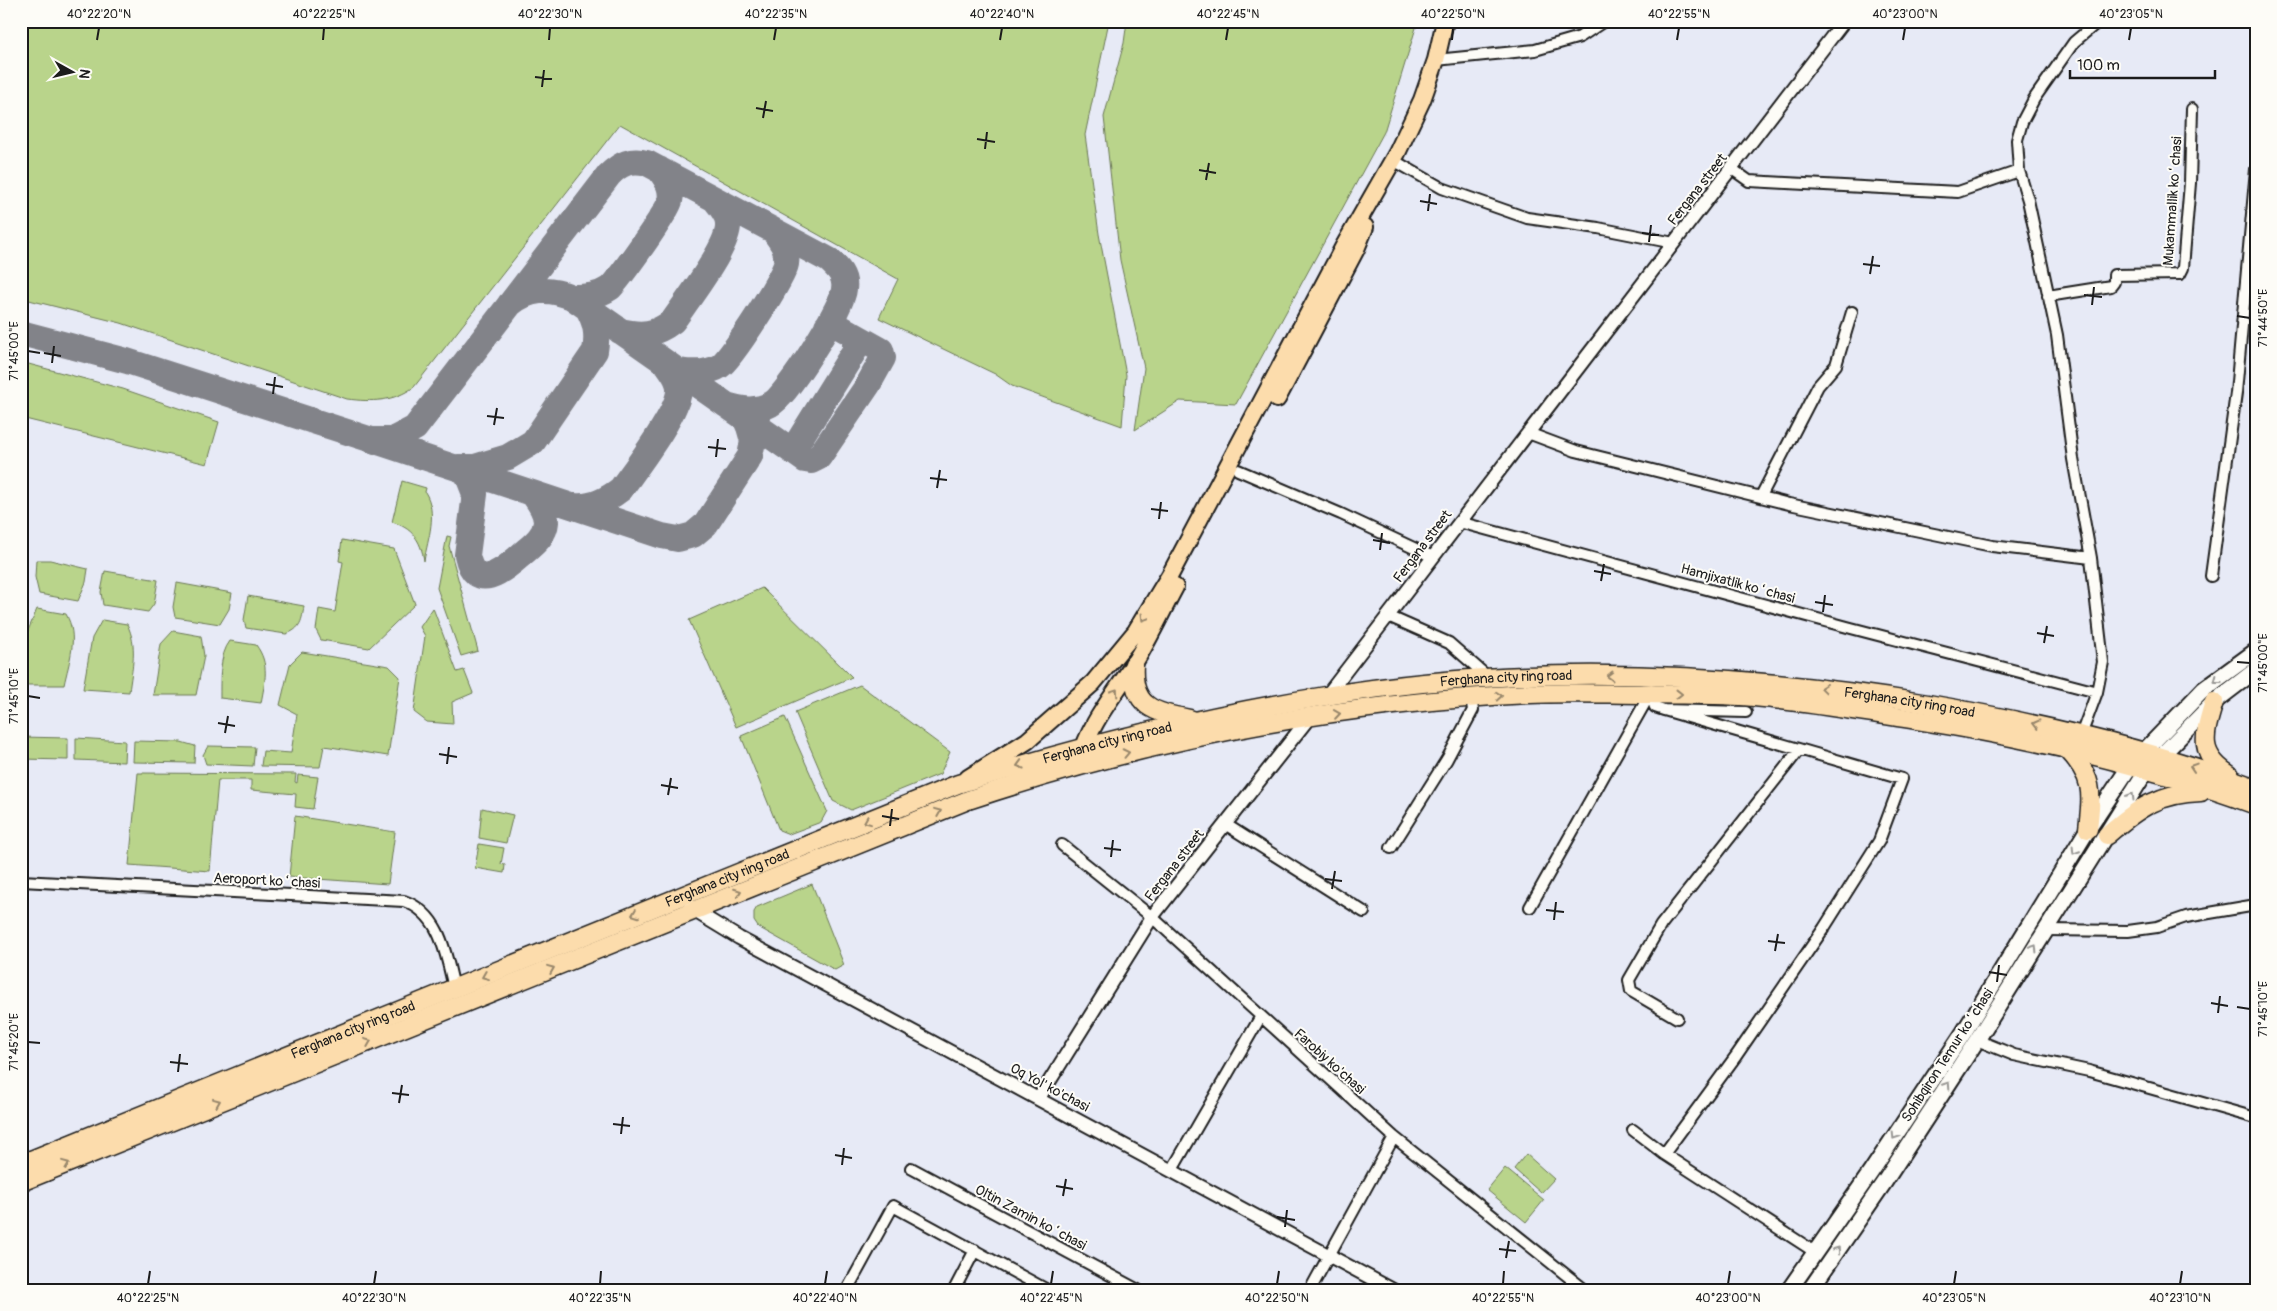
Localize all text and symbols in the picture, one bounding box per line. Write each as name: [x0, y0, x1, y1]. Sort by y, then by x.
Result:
text: 40°22'20"N: [67, 7, 131, 22]
text: 40°22'25"N: [293, 7, 355, 22]
text: 40°22'30"N: [518, 7, 582, 22]
text: 40°22'35"N: [745, 7, 807, 22]
text: 40°22'40"N: [970, 7, 1034, 22]
text: 40°22'45"N: [1197, 7, 1259, 22]
text: 40°22'50"N: [1421, 7, 1485, 22]
text: 40°22'55"N: [1648, 7, 1710, 22]
text: 40°23'00"N: [1872, 7, 1938, 22]
text: 40°23'05"N: [2099, 7, 2163, 22]
north arrow: [48, 48, 98, 98]
scale bar: [2070, 48, 2214, 80]
text: 100 m: [2077, 56, 2120, 75]
text: N: [75, 68, 93, 80]
street label: Mukammallik koʻchasi: [2160, 135, 2186, 266]
street label: Fergana street: [1664, 150, 1731, 229]
text: 71°44'50"E: [2256, 289, 2271, 347]
text: 71°45'00"E: [7, 321, 22, 381]
street label: Fergana street: [1390, 506, 1455, 586]
street label: Hamjixatlik koʻchasi: [1679, 560, 1797, 607]
one-way arrow: [1140, 613, 1150, 622]
text: 71°45'00"E: [2256, 633, 2271, 693]
street label: Ferghana city ring road: [1439, 667, 1573, 690]
text: 71°45'10"E: [7, 668, 22, 724]
one-way arrow: [1606, 671, 1614, 681]
one-way arrow: [2213, 674, 2223, 683]
one-way arrow: [1820, 683, 1828, 694]
street label: Ferghana city ring road: [1843, 684, 1977, 721]
one-way arrow: [1109, 688, 1118, 698]
one-way arrow: [1675, 689, 1683, 699]
one-way arrow: [1495, 691, 1503, 702]
one-way arrow: [1333, 709, 1341, 720]
street label: Ferghana city ring road: [1041, 718, 1174, 768]
one-way arrow: [2032, 719, 2041, 730]
one-way arrow: [1121, 748, 1130, 759]
one-way arrow: [1016, 759, 1024, 769]
one-way arrow: [2189, 763, 2198, 773]
one-way arrow: [2124, 793, 2134, 802]
one-way arrow: [933, 808, 942, 818]
one-way arrow: [863, 815, 872, 825]
street label: Fergana street: [1141, 826, 1208, 905]
street label: Ferghana city ring road: [663, 845, 792, 911]
one-way arrow: [2071, 846, 2081, 855]
street label: Aeroport koʻchasi: [213, 869, 321, 892]
one-way arrow: [733, 887, 742, 898]
one-way arrow: [631, 908, 640, 918]
one-way arrow: [2028, 945, 2037, 954]
one-way arrow: [546, 964, 555, 975]
one-way arrow: [481, 969, 490, 980]
text: 71°45'10"E: [2256, 981, 2271, 1037]
street label: Sohibqiron Temur koʻchasi: [1898, 985, 1997, 1125]
street label: Ferghana city ring road: [288, 997, 418, 1063]
text: 71°45'20"E: [7, 1013, 22, 1071]
street label: Farobiy ko'chasi: [1291, 1025, 1369, 1098]
one-way arrow: [363, 1038, 372, 1049]
street label: Oq Yol' ko'chasi: [1007, 1059, 1093, 1116]
one-way arrow: [1941, 1082, 1950, 1091]
one-way arrow: [212, 1098, 221, 1109]
one-way arrow: [1891, 1131, 1901, 1140]
one-way arrow: [61, 1159, 70, 1170]
street label: Oltin Zamin koʻchasi: [972, 1181, 1090, 1254]
one-way arrow: [1831, 1246, 1840, 1255]
text: 40°22'25"N: [117, 1291, 179, 1306]
text: 40°22'30"N: [342, 1291, 406, 1306]
text: 40°22'35"N: [569, 1291, 631, 1306]
text: 40°22'40"N: [793, 1291, 857, 1306]
text: 40°22'45"N: [1020, 1291, 1082, 1306]
text: 40°22'50"N: [1245, 1291, 1309, 1306]
text: 40°22'55"N: [1472, 1291, 1534, 1306]
text: 40°23'00"N: [1695, 1291, 1761, 1306]
text: 40°23'05"N: [1922, 1291, 1986, 1306]
text: 40°23'10"N: [2149, 1291, 2211, 1306]

